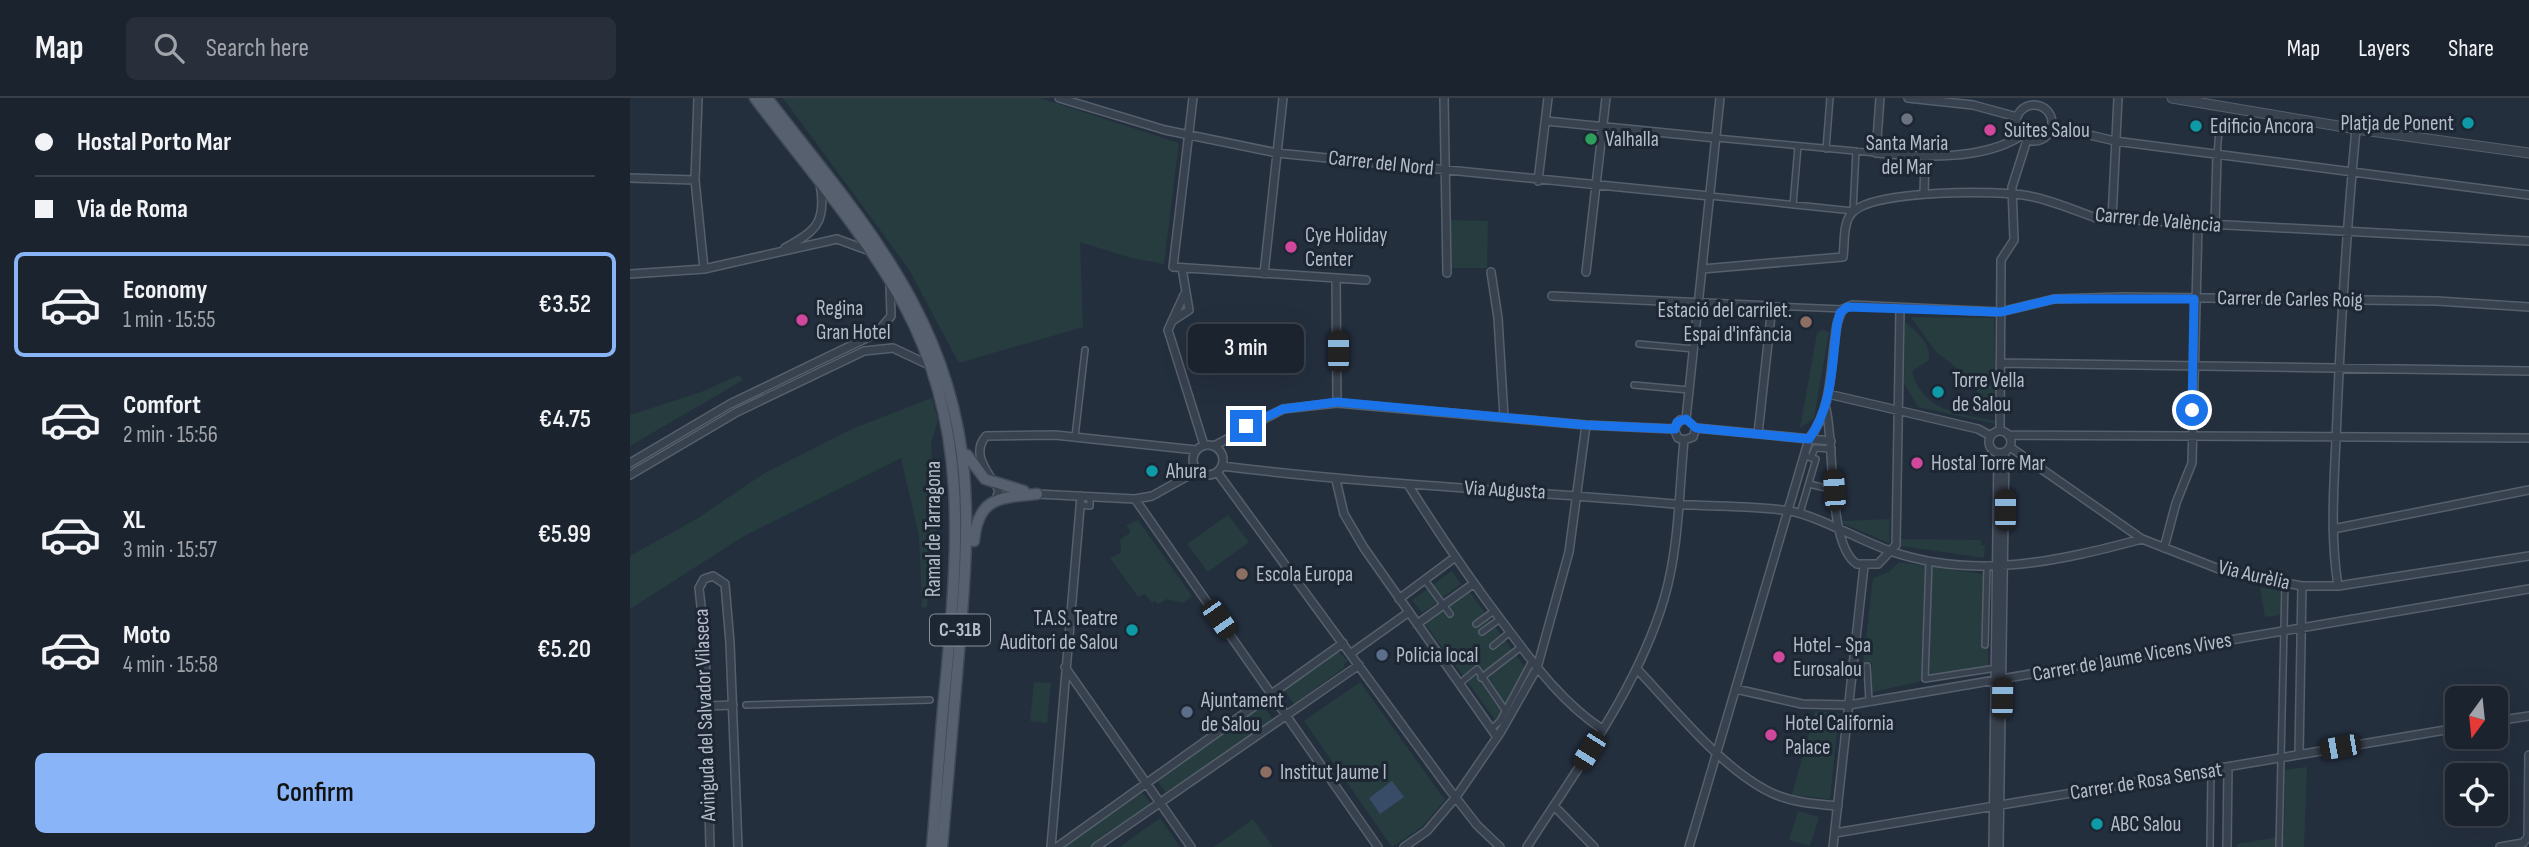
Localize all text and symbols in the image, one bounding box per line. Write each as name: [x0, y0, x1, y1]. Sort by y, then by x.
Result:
search box: [126, 17, 616, 80]
text: Map: [35, 28, 84, 68]
icon: search: [150, 29, 188, 67]
text: Search here: [206, 33, 309, 64]
text: Map: [2287, 34, 2320, 63]
text: Layers: [2358, 34, 2410, 63]
text: Share: [2448, 34, 2494, 63]
marker: Santa Maria del Mar: [1899, 111, 1915, 127]
place label: Platja de Ponent: [2340, 111, 2454, 136]
place label: Edificio Ancora: [2210, 114, 2314, 139]
marker: Platja de Ponent: [2460, 115, 2476, 131]
place label: Suites Salou: [2004, 118, 2090, 143]
marker: Edificio Ancora: [2188, 118, 2204, 134]
marker: Suites Salou: [1982, 122, 1998, 138]
text: Hostal Porto Mar: [77, 127, 231, 158]
place label: Valhalla: [1605, 127, 1659, 152]
marker: Valhalla: [1583, 131, 1599, 147]
place label: Santa Maria del Mar: [1866, 131, 1948, 180]
street label: Carrer del Nord: [1327, 145, 1435, 181]
text: Via de Roma: [77, 194, 188, 225]
street label: Carrer de València: [2094, 202, 2222, 238]
place label: Cye Holiday Center: [1305, 223, 1387, 272]
marker: Cye Holiday Center: [1283, 239, 1299, 255]
icon: car: [39, 273, 102, 336]
text: Economy: [123, 275, 207, 306]
street label: Carrer de Carles Roig: [2217, 285, 2363, 313]
text: €3.52: [538, 289, 591, 320]
place label: Regina Gran Hotel: [816, 296, 891, 345]
place label: Estació del carrilet. Espai d'infància: [1658, 298, 1792, 347]
text: 1 min · 15:55: [123, 306, 216, 334]
marker: Regina Gran Hotel: [794, 312, 810, 328]
marker: Estació del carrilet. Espai d'infància: [1798, 314, 1814, 330]
callout: 3 min: [1188, 324, 1304, 374]
car: [1328, 330, 1349, 372]
text: 3 min: [1224, 334, 1268, 362]
place label: Torre Vella de Salou: [1952, 368, 2025, 417]
marker: Torre Vella de Salou: [1930, 384, 1946, 400]
icon: car: [39, 388, 102, 451]
text: Comfort: [123, 390, 201, 421]
route start: [2176, 394, 2208, 426]
text: €4.75: [539, 404, 591, 435]
route end: [1230, 410, 1262, 442]
text: 2 min · 15:56: [123, 421, 218, 449]
place label: Hostal Torre Mar: [1931, 451, 2046, 476]
marker: Hostal Torre Mar: [1909, 455, 1925, 471]
place label: Ahura: [1165, 459, 1207, 484]
street label: Ramal de Tarragona: [921, 461, 946, 597]
marker: Ahura: [1144, 463, 1160, 479]
car: [1823, 468, 1846, 512]
street label: Via Augusta: [1464, 475, 1546, 505]
car: [1995, 489, 2016, 531]
icon: car: [39, 503, 102, 566]
text: XL: [123, 505, 145, 536]
text: €5.99: [538, 519, 591, 550]
text: 3 min · 15:57: [123, 536, 217, 564]
street label: Via Aurèlia: [2216, 555, 2292, 595]
place label: Escola Europa: [1256, 562, 1353, 587]
marker: Escola Europa: [1234, 566, 1250, 582]
car: [1199, 596, 1240, 642]
place label: T.A.S. Teatre Auditori de Salou: [999, 606, 1118, 655]
street label: Avinguda del Salvador Vilaseca: [689, 608, 721, 823]
road number: C-31B: [930, 614, 990, 646]
icon: car: [39, 618, 102, 681]
text: Moto: [123, 620, 171, 651]
marker: T.A.S. Teatre Auditori de Salou: [1124, 622, 1140, 638]
street label: Carrer de Jaume Vicens Vives: [2031, 627, 2233, 687]
place label: Hotel - Spa Eurosalou: [1793, 633, 1871, 682]
text: €5.20: [537, 634, 591, 665]
place label: Policia local: [1396, 643, 1478, 668]
marker: Policia local: [1374, 647, 1390, 663]
marker: Hotel - Spa Eurosalou: [1771, 649, 1787, 665]
text: 4 min · 15:58: [123, 651, 218, 679]
car: [1992, 677, 2013, 719]
north arrow: [2445, 686, 2508, 749]
map controls: [2445, 686, 2508, 826]
place label: Ajuntament de Salou: [1200, 688, 1284, 737]
marker: Ajuntament de Salou: [1179, 704, 1195, 720]
place label: Hotel California Palace: [1785, 711, 1894, 760]
marker: Hotel California Palace: [1763, 727, 1779, 743]
car: [1569, 728, 1610, 774]
car: [2318, 733, 2363, 761]
button: Confirm: [35, 753, 595, 833]
street label: Carrer de Rosa Sensat: [2068, 757, 2224, 805]
place label: Institut Jaume I: [1280, 760, 1387, 785]
button: locate: [2445, 763, 2508, 826]
marker: Institut Jaume I: [1258, 764, 1274, 780]
place label: ABC Salou: [2110, 812, 2181, 837]
marker: ABC Salou: [2089, 816, 2105, 832]

